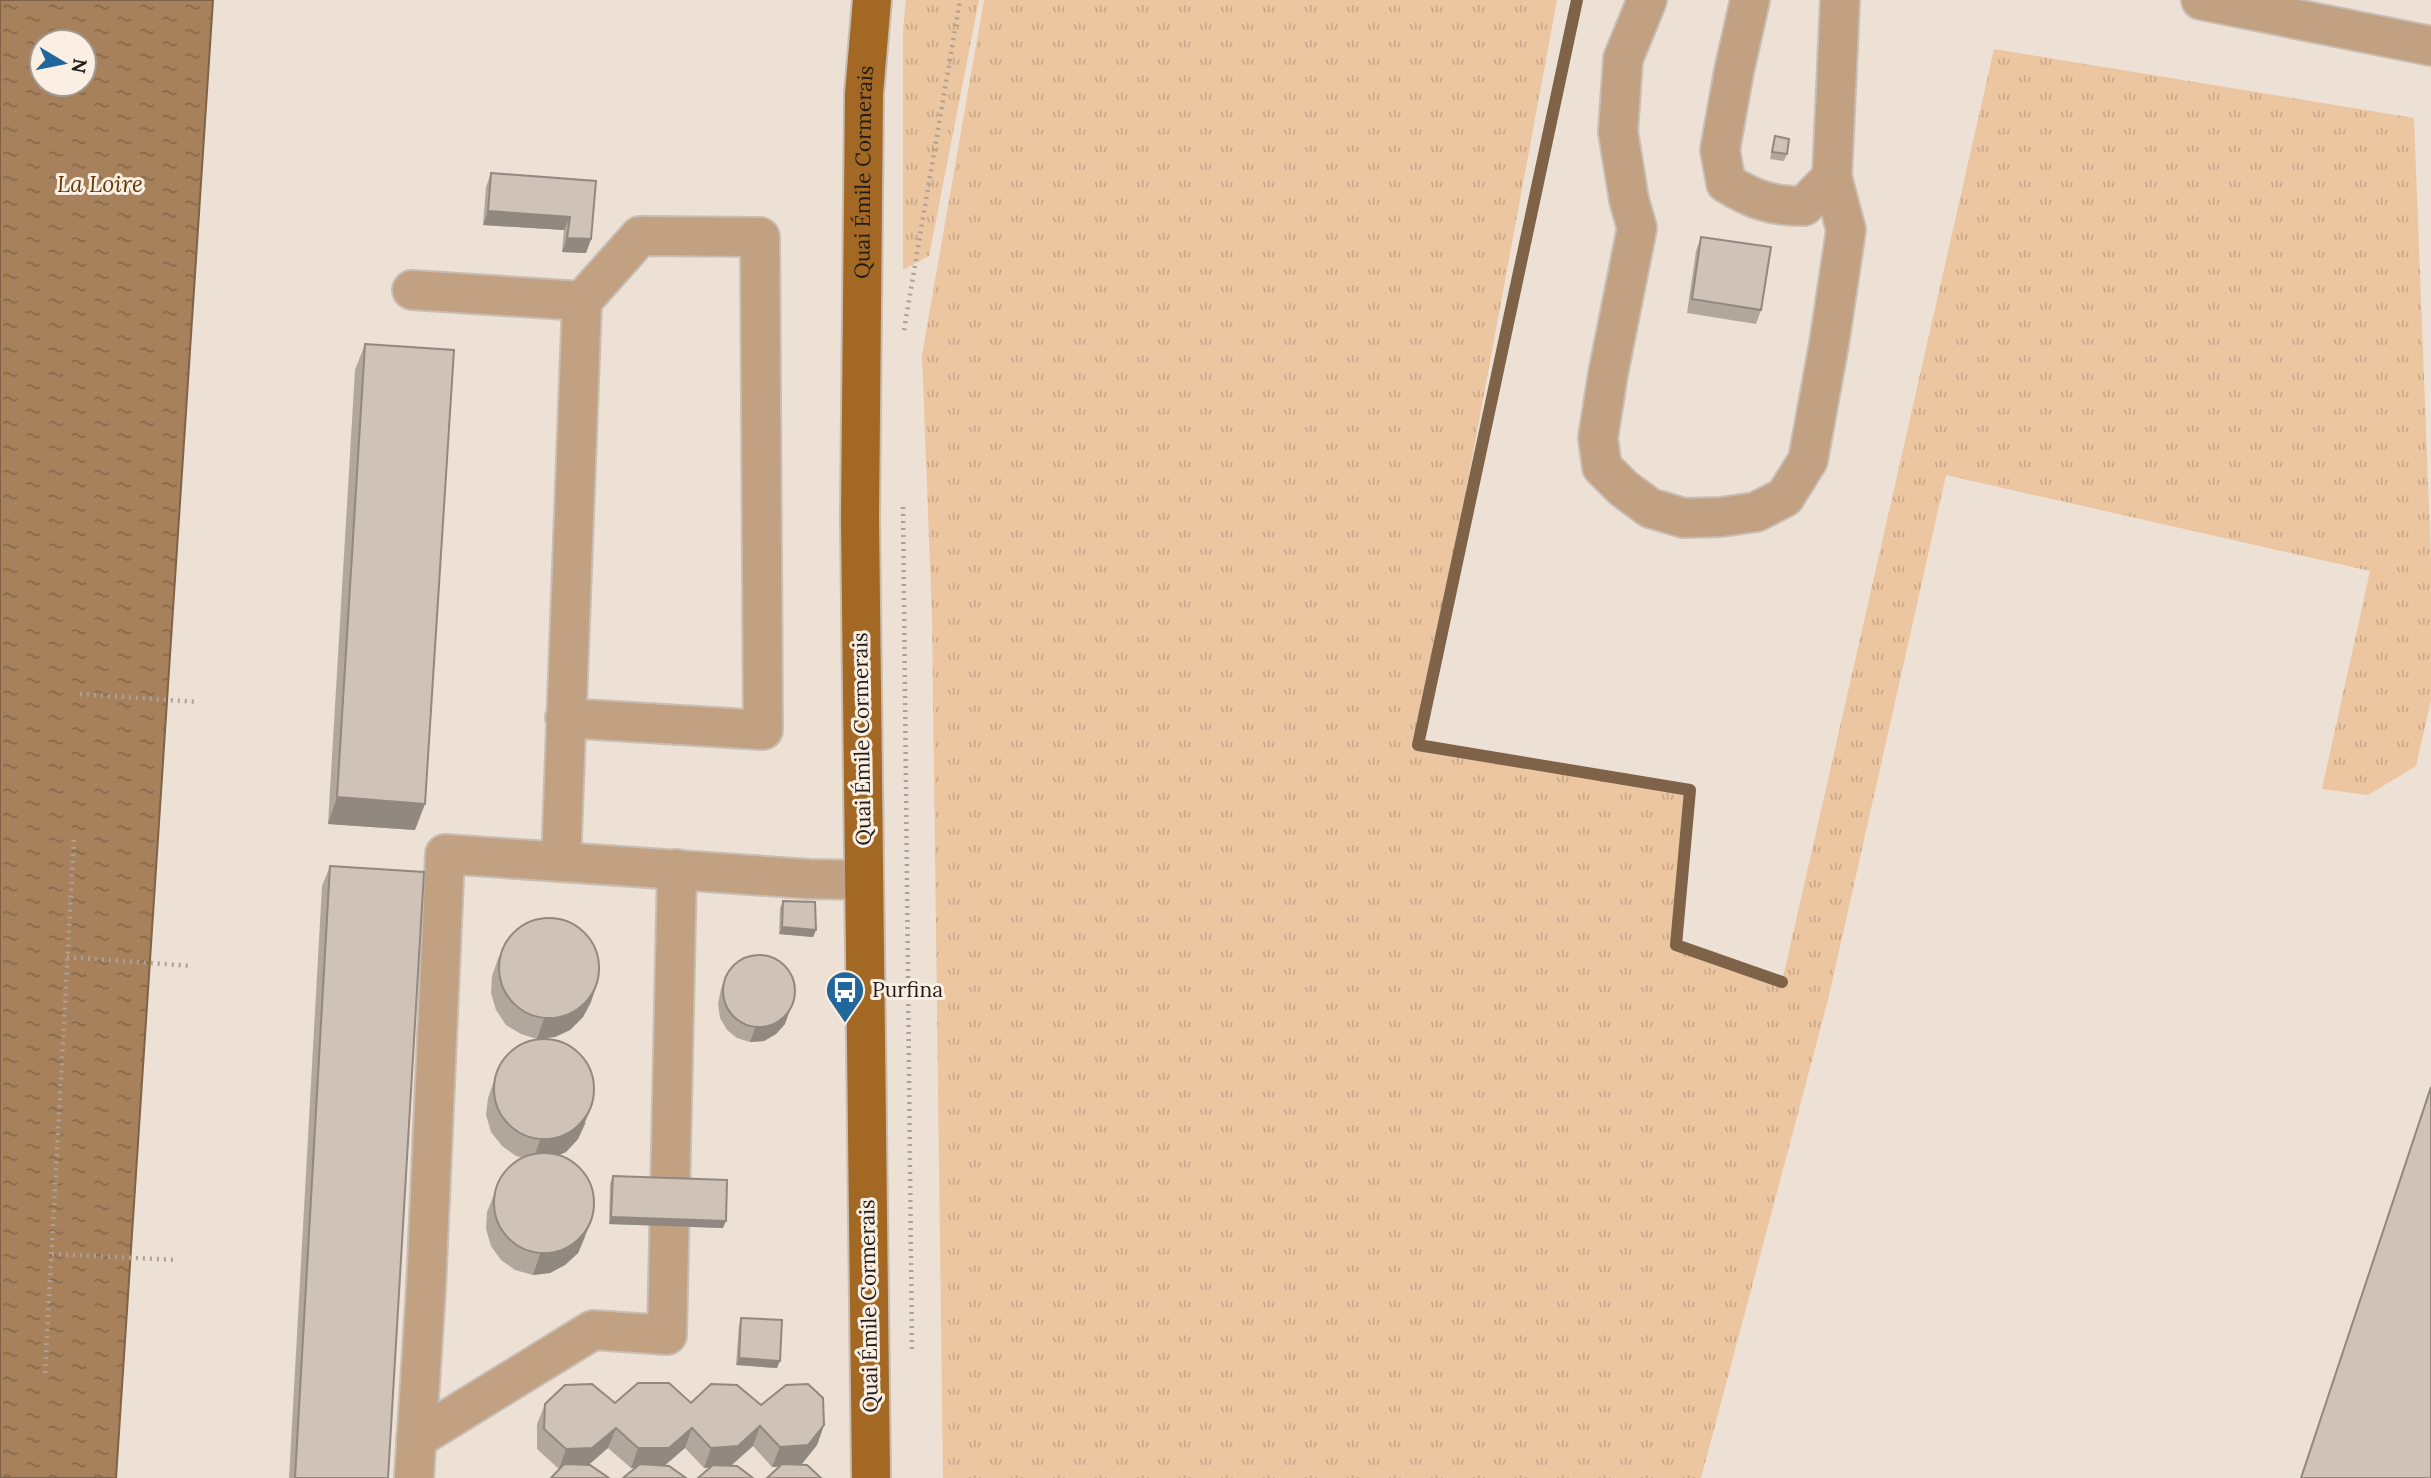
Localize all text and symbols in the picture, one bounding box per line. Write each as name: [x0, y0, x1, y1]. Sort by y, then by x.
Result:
north arrow: [28, 28, 98, 98]
text: N: [67, 57, 93, 76]
street label: Quai Émile Cormerais: [848, 64, 879, 279]
water label: La Loire: [57, 169, 143, 198]
street label: Quai Émile Cormerais: [846, 632, 877, 846]
bus stop icon: Purfina: [824, 969, 866, 1024]
place label: Purfina: [872, 976, 943, 1003]
street label: Quai Émile Cormerais: [853, 1199, 884, 1413]

